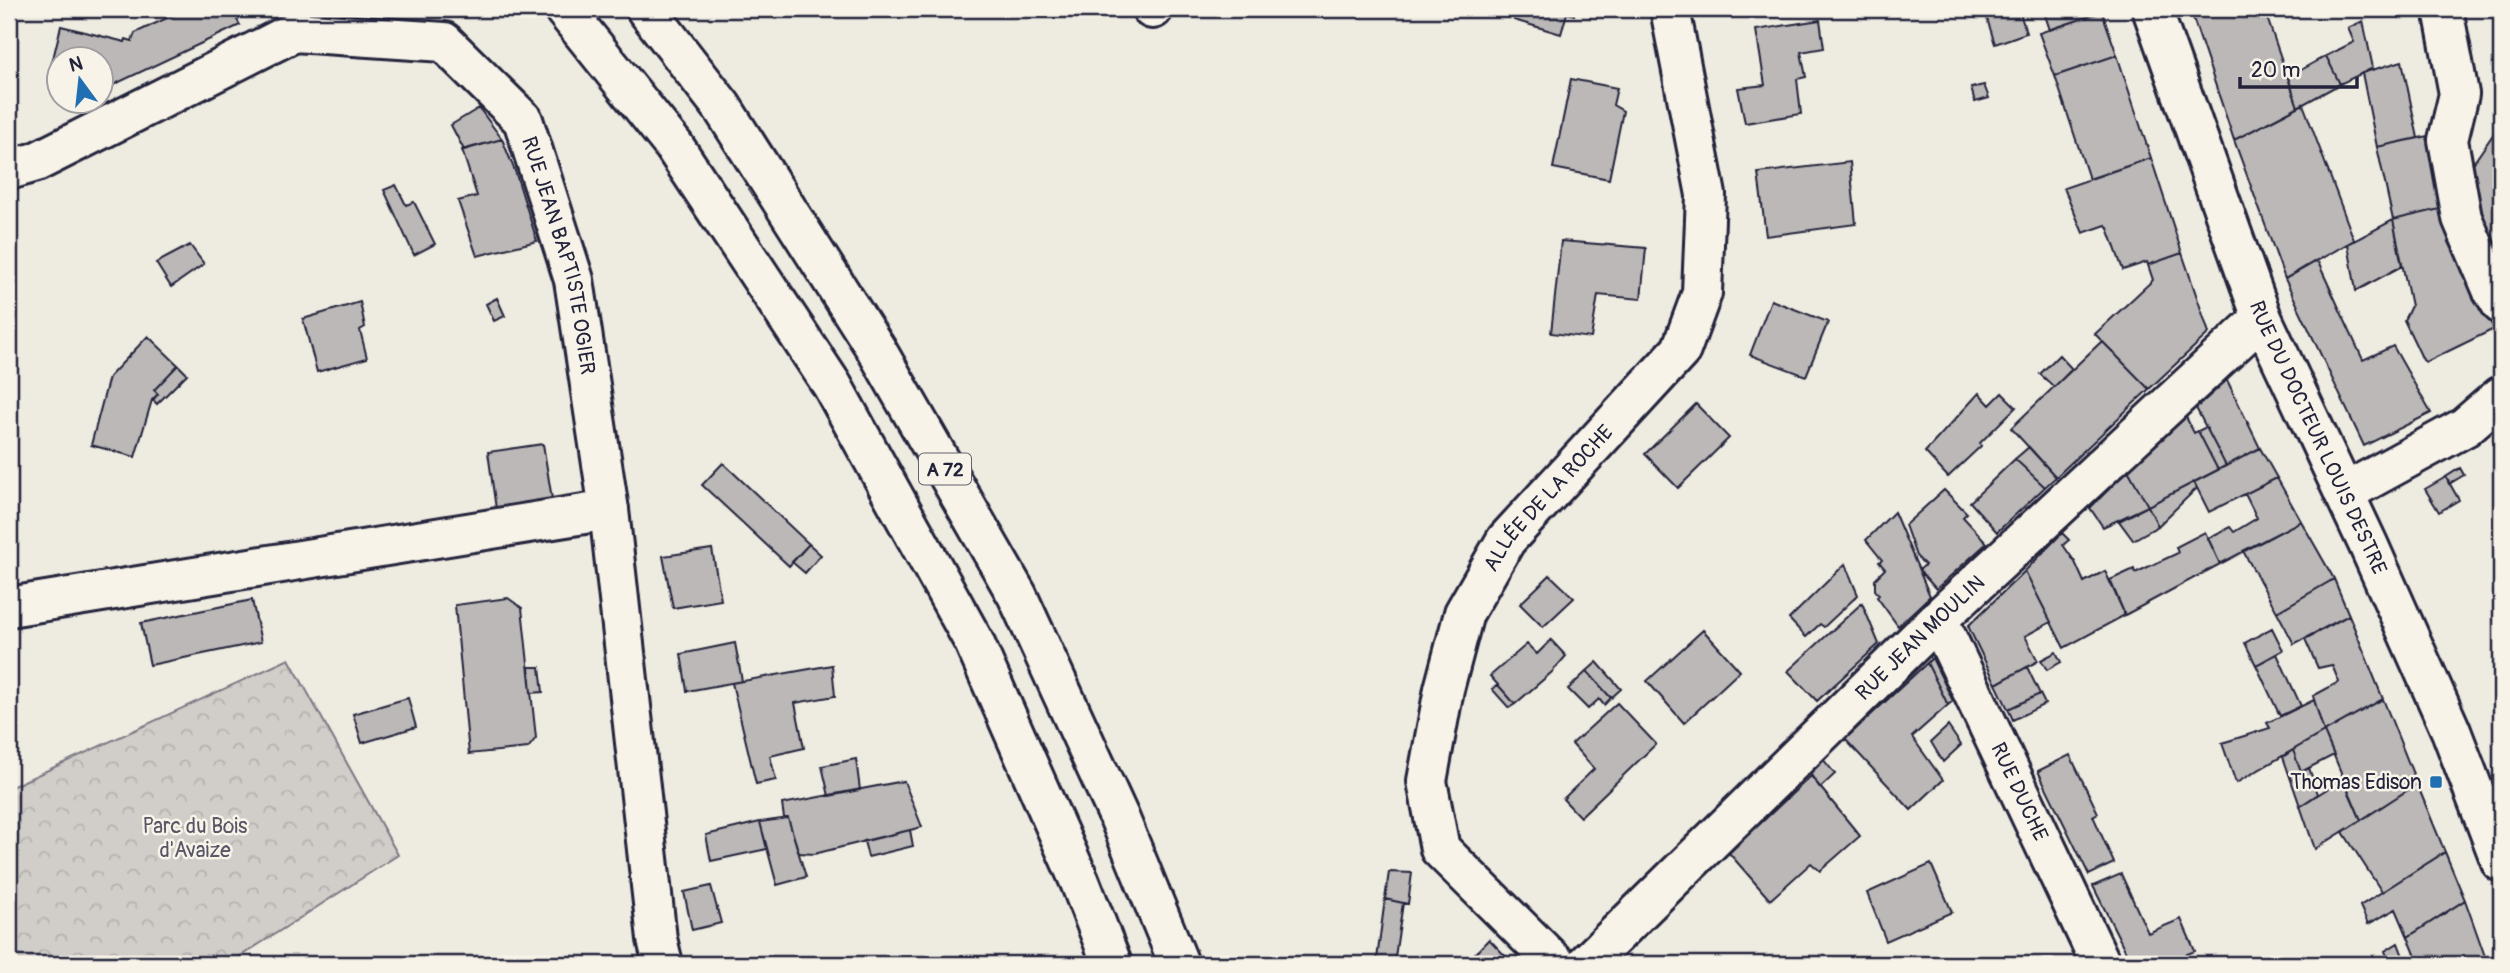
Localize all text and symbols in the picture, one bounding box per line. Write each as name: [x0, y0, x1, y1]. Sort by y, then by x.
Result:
north arrow: [46, 46, 116, 116]
scale bar: [2240, 46, 2358, 90]
text: N: [67, 51, 85, 78]
text: 20 m: [2251, 57, 2300, 84]
street label: RUE JEAN BAPTISTE OGIER: [515, 133, 601, 376]
street label: RUE DU DOCTEUR LOUIS DESTRE: [2243, 297, 2393, 579]
street label: ALLÉE DE LA ROCHE: [1478, 419, 1619, 576]
road number: A 72: [919, 454, 971, 484]
street label: RUE JEAN MOULIN: [1850, 569, 1991, 706]
street label: RUE DUCHE: [1984, 738, 2054, 846]
place label: Thomas Edison: [2290, 769, 2422, 796]
marker: Thomas Edison: [2428, 774, 2444, 790]
park label: Parc du Bois d'Avaize: [143, 813, 248, 864]

